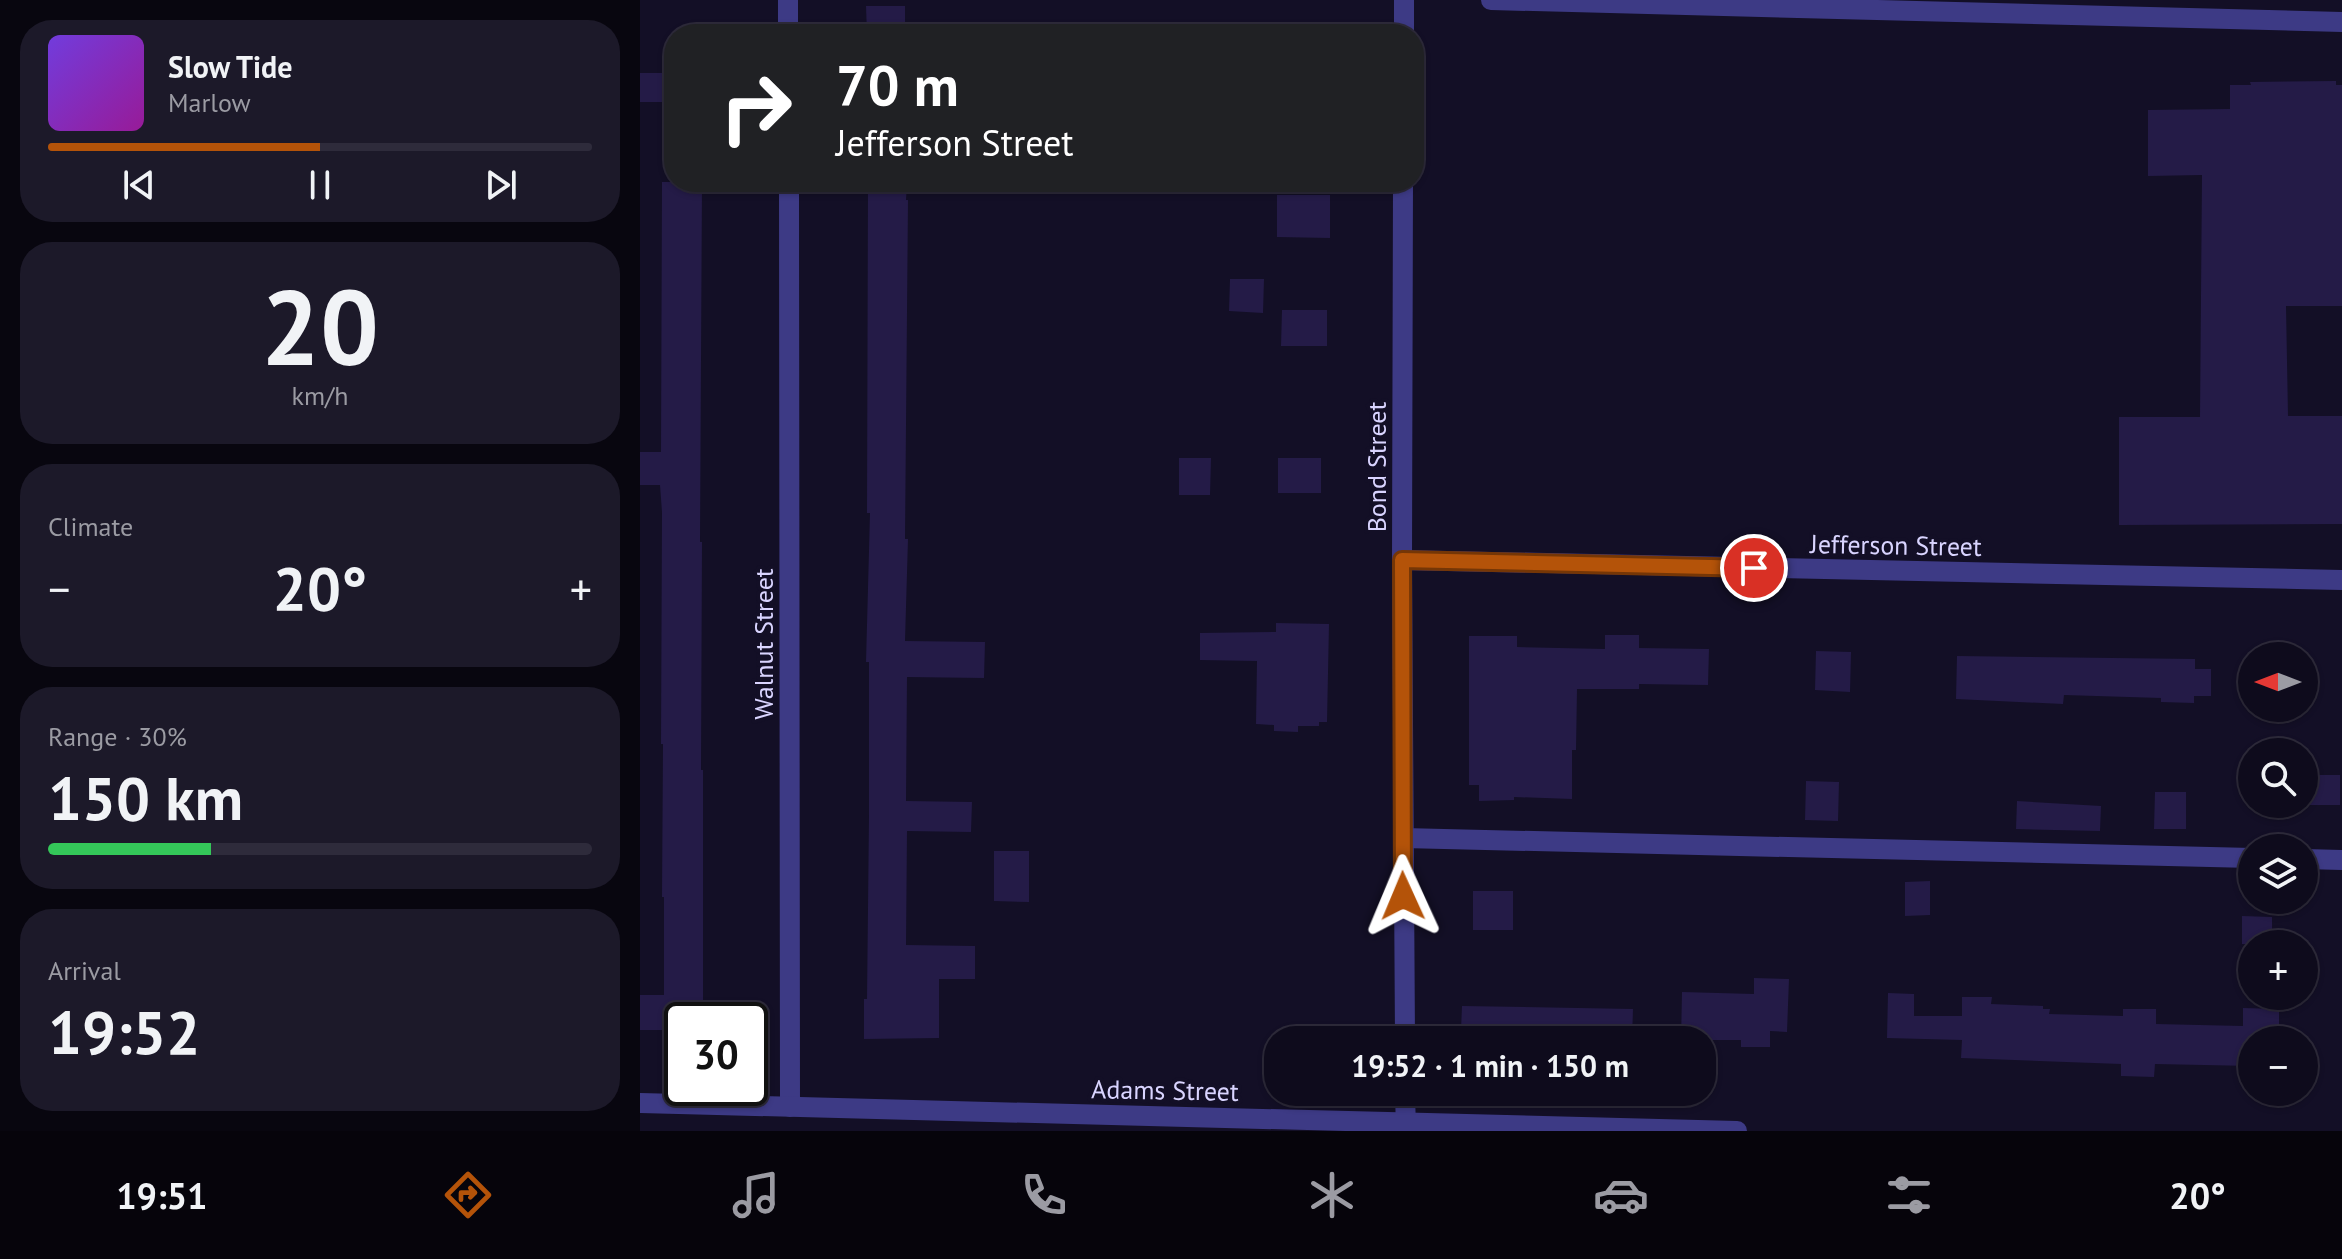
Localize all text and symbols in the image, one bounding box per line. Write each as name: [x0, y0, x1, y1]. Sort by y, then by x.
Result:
text: Slow Tide: [168, 47, 293, 86]
text: 70 m: [836, 49, 959, 121]
icon: right: [704, 56, 808, 160]
text: Marlow: [168, 86, 251, 119]
text: Jefferson Street: [836, 119, 1074, 166]
icon: previous: [117, 163, 161, 207]
icon: pause: [298, 163, 342, 207]
icon: next: [479, 163, 523, 207]
text: 20: [261, 259, 379, 394]
text: km/h: [292, 379, 349, 412]
street label: Bond Street: [1360, 401, 1393, 532]
text: Climate: [48, 510, 133, 543]
street label: Jefferson Street: [1809, 527, 1982, 563]
pin: [1720, 534, 1788, 602]
icon: arrive: [1732, 546, 1776, 590]
text: 20°: [273, 549, 367, 627]
text: −: [48, 560, 70, 617]
text: +: [570, 560, 592, 617]
street label: Walnut Street: [747, 568, 780, 720]
north arrow: [2238, 642, 2318, 722]
map controls: [2238, 642, 2318, 1106]
text: Range · 30%: [48, 720, 187, 753]
button: search: [2238, 738, 2318, 818]
text: 150 km: [48, 759, 243, 837]
button: layers: [2238, 834, 2318, 914]
position arrow: [1361, 854, 1445, 938]
button: +: [2238, 930, 2318, 1010]
text: Arrival: [48, 954, 121, 987]
text: 19:52: [48, 993, 200, 1071]
speed limit sign: 30: [664, 1002, 768, 1106]
button: −: [2238, 1026, 2318, 1106]
text: 19:52 · 1 min · 150 m: [1351, 1046, 1629, 1085]
street label: Adams Street: [1091, 1072, 1239, 1108]
icon: directions: [440, 1167, 496, 1223]
icon: music: [728, 1167, 784, 1223]
icon: phone: [1016, 1167, 1072, 1223]
icon: climate: [1304, 1167, 1360, 1223]
icon: car: [1593, 1167, 1649, 1223]
icon: filters: [1881, 1167, 1937, 1223]
text: 19:51: [116, 1172, 207, 1219]
text: 20°: [2169, 1172, 2226, 1219]

